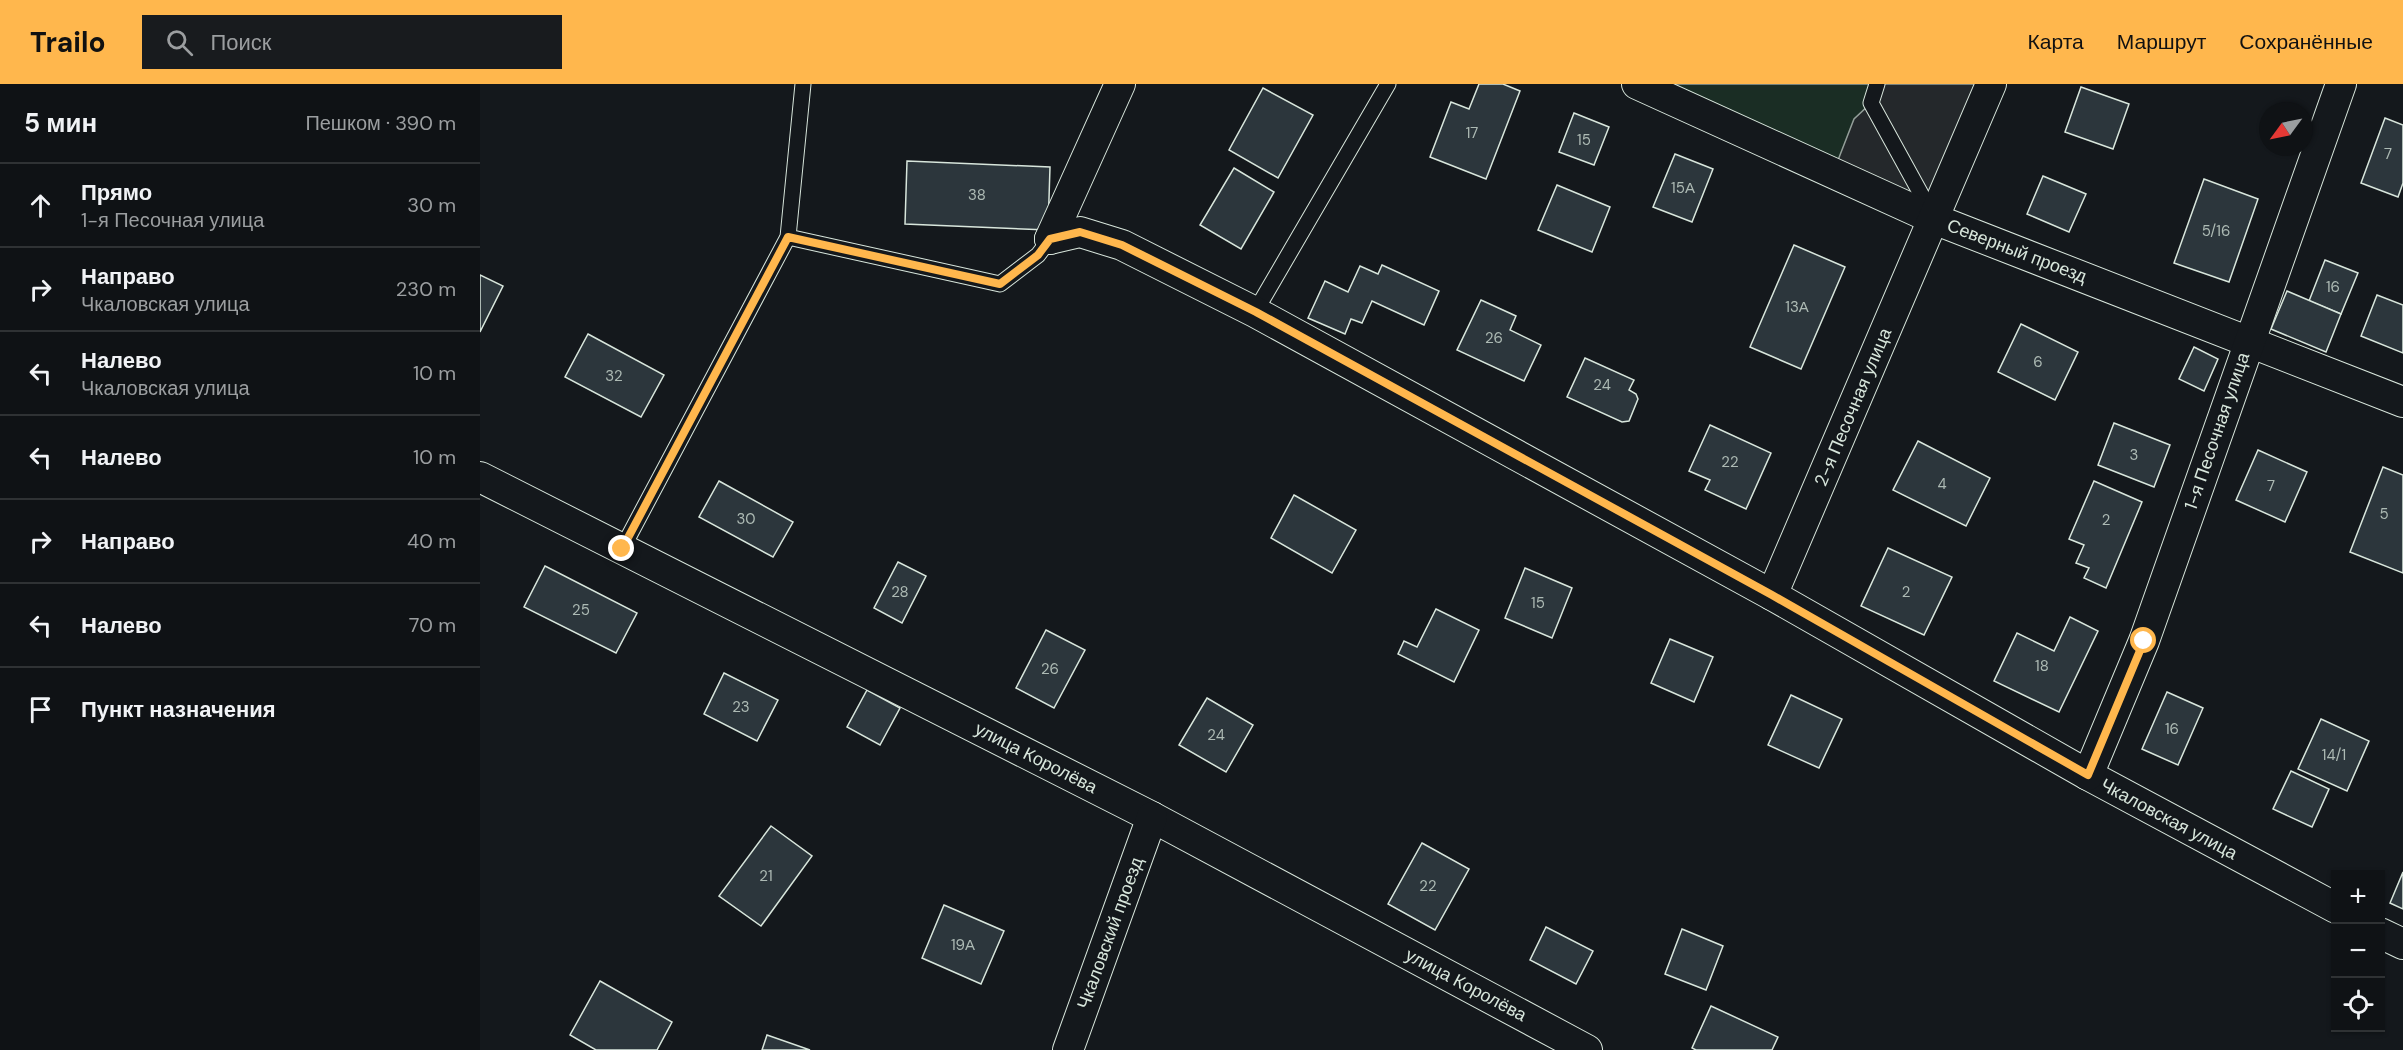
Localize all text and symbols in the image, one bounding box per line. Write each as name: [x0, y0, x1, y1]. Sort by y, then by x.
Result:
search box: [142, 15, 562, 69]
text: Trailo: [30, 24, 106, 61]
icon: search: [163, 26, 196, 59]
text: Поиск: [211, 28, 271, 57]
text: Карта: [2028, 28, 2084, 56]
text: Маршрут: [2117, 28, 2206, 56]
text: Сохранённые: [2239, 28, 2373, 56]
north arrow: [2259, 102, 2313, 156]
text: 5 мин: [24, 106, 97, 140]
text: Пешком · 390 m: [305, 110, 456, 136]
house number: 17: [1466, 123, 1478, 143]
house number: 15: [1577, 130, 1591, 150]
house number: 7: [2384, 144, 2392, 164]
text: Прямо: [81, 178, 152, 207]
house number: 15А: [1671, 178, 1695, 198]
house number: 38: [968, 185, 986, 205]
icon: ahead: [24, 189, 57, 222]
text: 30 m: [407, 192, 456, 218]
text: 1-я Песочная улица: [81, 207, 264, 233]
street label: Северный проезд: [1944, 213, 2091, 289]
house number: 5/16: [2202, 221, 2230, 241]
text: Направо: [81, 262, 175, 291]
icon: right: [24, 273, 57, 306]
text: 230 m: [396, 276, 456, 302]
house number: 16: [2326, 277, 2340, 297]
text: Чкаловская улица: [81, 291, 250, 317]
house number: 13А: [1785, 297, 1809, 317]
street label: 2-я Песочная улица: [1809, 323, 1898, 490]
house number: 26: [1485, 328, 1503, 348]
text: Налево: [81, 346, 162, 375]
street label: 1-я Песочная улица: [2179, 348, 2256, 513]
house number: 6: [2033, 352, 2043, 372]
icon: left: [24, 357, 57, 390]
text: 10 m: [413, 360, 456, 386]
house number: 32: [605, 366, 623, 386]
text: Чкаловская улица: [81, 375, 250, 401]
house number: 24: [1593, 375, 1611, 395]
icon: left: [24, 441, 57, 474]
text: Налево: [81, 443, 162, 472]
text: 10 m: [413, 444, 456, 470]
house number: 3: [2130, 445, 2138, 465]
house number: 22: [1721, 452, 1739, 472]
house number: 4: [1937, 474, 1947, 494]
house number: 7: [2267, 476, 2275, 496]
house number: 5: [2379, 504, 2389, 524]
house number: 30: [736, 509, 756, 529]
house number: 2: [2102, 510, 2110, 530]
icon: right: [24, 525, 57, 558]
text: Направо: [81, 527, 175, 556]
text: 40 m: [407, 528, 456, 554]
route end: [608, 535, 634, 561]
house number: 28: [891, 582, 909, 602]
house number: 2: [1902, 582, 1910, 602]
house number: 15: [1531, 593, 1545, 613]
house number: 25: [572, 600, 590, 620]
icon: left: [24, 609, 57, 642]
text: Налево: [81, 611, 162, 640]
text: 70 m: [409, 612, 456, 638]
route start: [2130, 627, 2156, 653]
house number: 18: [2035, 656, 2049, 676]
house number: 26: [1041, 659, 1059, 679]
icon: arrive: [24, 693, 57, 726]
text: Пункт назначения: [81, 695, 276, 724]
house number: 23: [732, 697, 750, 717]
street label: улица Королёва: [971, 717, 1102, 800]
house number: 16: [2165, 719, 2179, 739]
house number: 24: [1207, 725, 1225, 745]
house number: 14/1: [2322, 745, 2346, 765]
street label: Чкаловская улица: [2096, 773, 2242, 866]
street label: Чкаловский проезд: [1071, 853, 1149, 1012]
house number: 21: [759, 866, 773, 886]
map controls: [2331, 870, 2385, 1032]
button: +: [2331, 870, 2385, 924]
house number: 22: [1419, 876, 1437, 896]
button: −: [2331, 924, 2385, 978]
house number: 19А: [951, 935, 975, 955]
street label: улица Королёва: [1401, 943, 1532, 1028]
button: locate: [2331, 978, 2385, 1032]

